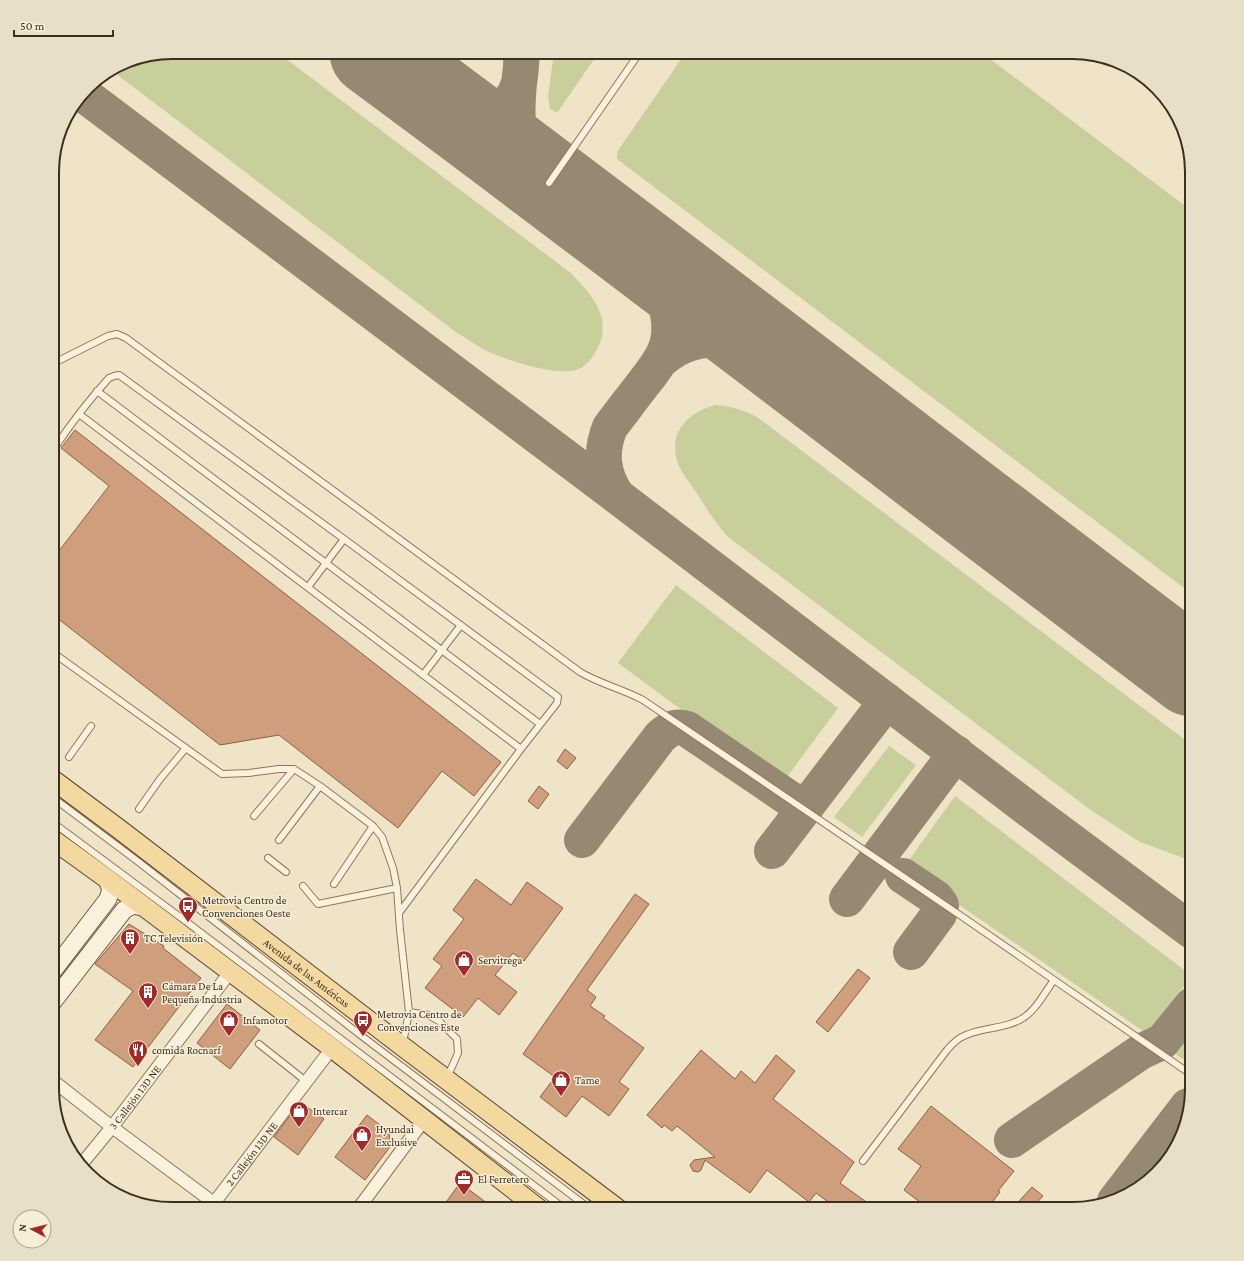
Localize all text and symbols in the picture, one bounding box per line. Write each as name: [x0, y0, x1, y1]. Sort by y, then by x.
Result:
scale bar: [14, 12, 113, 38]
text: 50 m: [20, 19, 45, 33]
place label: Metrovia Centro de Convenciones Oeste: [202, 894, 291, 919]
bus stop icon: Metrovia Centro de Convenciones Oeste: [177, 895, 199, 923]
building icon: TC Televisión: [119, 927, 141, 955]
place label: TC Televisión: [144, 932, 203, 944]
street label: Avenida de las Américas: [261, 936, 352, 1010]
shop icon: Servitrega: [453, 949, 475, 977]
place label: Servitrega: [478, 954, 522, 967]
place label: Cámara De La Pequeña Industria: [162, 980, 242, 1006]
building icon: Cámara De La Pequeña Industria: [137, 981, 159, 1009]
place label: Metrovia Centro de Convenciones Este: [377, 1008, 462, 1033]
shop icon: Infamotor: [218, 1009, 240, 1037]
bus stop icon: Metrovia Centro de Convenciones Este: [352, 1009, 374, 1037]
place label: Infamotor: [243, 1014, 288, 1026]
restaurant icon: comida Rocnarf: [127, 1039, 149, 1067]
place label: comida Rocnarf: [152, 1044, 222, 1056]
street label: 3 Callejón 13D NE: [107, 1063, 163, 1131]
shop icon: Tame: [550, 1069, 572, 1097]
place label: Tame: [575, 1074, 600, 1086]
shop icon: Intercar: [288, 1100, 310, 1128]
place label: Intercar: [313, 1105, 348, 1117]
street label: 2 Callejón 13D NE: [223, 1119, 280, 1188]
place label: Hyundai Exclusive: [376, 1123, 417, 1148]
shop icon: Hyundai Exclusive: [351, 1124, 373, 1152]
office icon: El Ferretero: [453, 1168, 475, 1196]
place label: El Ferretero: [478, 1173, 529, 1185]
north arrow: [12, 1209, 52, 1249]
text: N: [16, 1223, 29, 1232]

